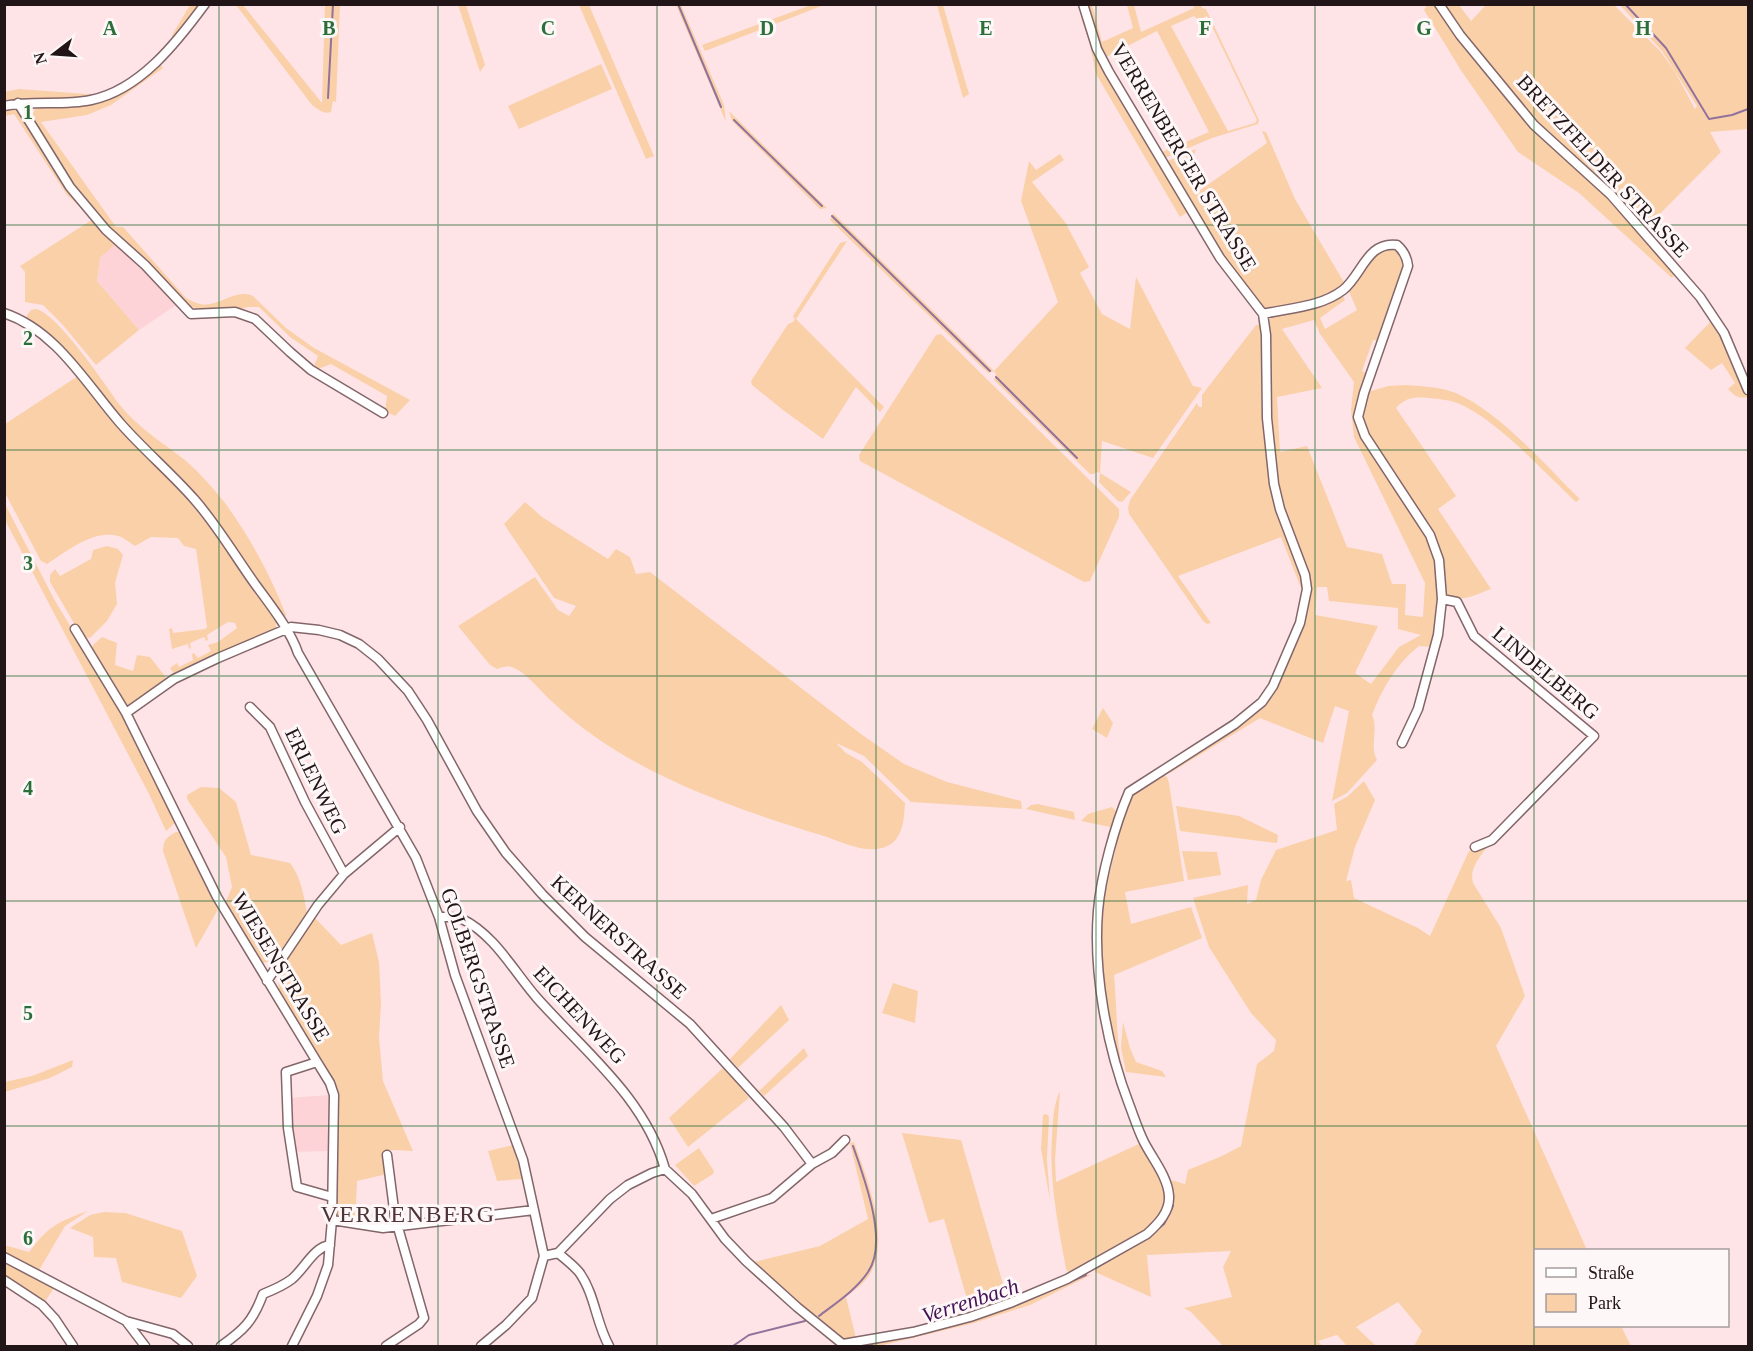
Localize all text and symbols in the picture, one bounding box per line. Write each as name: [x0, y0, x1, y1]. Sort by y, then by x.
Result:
text: A: [103, 17, 118, 39]
text: B: [322, 17, 336, 39]
text: C: [541, 17, 555, 39]
text: D: [760, 17, 774, 39]
text: E: [979, 17, 993, 39]
text: F: [1199, 17, 1211, 39]
text: G: [1416, 17, 1432, 39]
text: H: [1635, 17, 1651, 39]
north arrow: [24, 24, 84, 84]
street label: VERRENBERGER STRASSE: [1106, 39, 1262, 275]
text: N: [30, 50, 50, 66]
street label: BRETZFELDER STRASSE: [1512, 70, 1694, 262]
text: 1: [23, 101, 33, 123]
text: 2: [23, 327, 33, 349]
text: 3: [23, 552, 33, 574]
street label: LINDELBERG: [1488, 621, 1604, 725]
street label: ERLENWEG: [280, 724, 352, 838]
text: 4: [23, 777, 33, 799]
street label: KERNERSTRASSE: [546, 870, 692, 1004]
street label: GOLBERGSTRASSE: [436, 885, 520, 1071]
street label: WIESENSTRASSE: [227, 888, 335, 1046]
street label: EICHENWEG: [529, 961, 631, 1069]
text: 5: [23, 1002, 33, 1024]
district label: VERRENBERG: [320, 1201, 496, 1227]
text: 6: [23, 1227, 33, 1249]
legend: [1534, 1249, 1729, 1327]
text: Straße: [1588, 1263, 1634, 1283]
water label: Verrenbach: [918, 1273, 1022, 1328]
text: Park: [1588, 1293, 1621, 1313]

